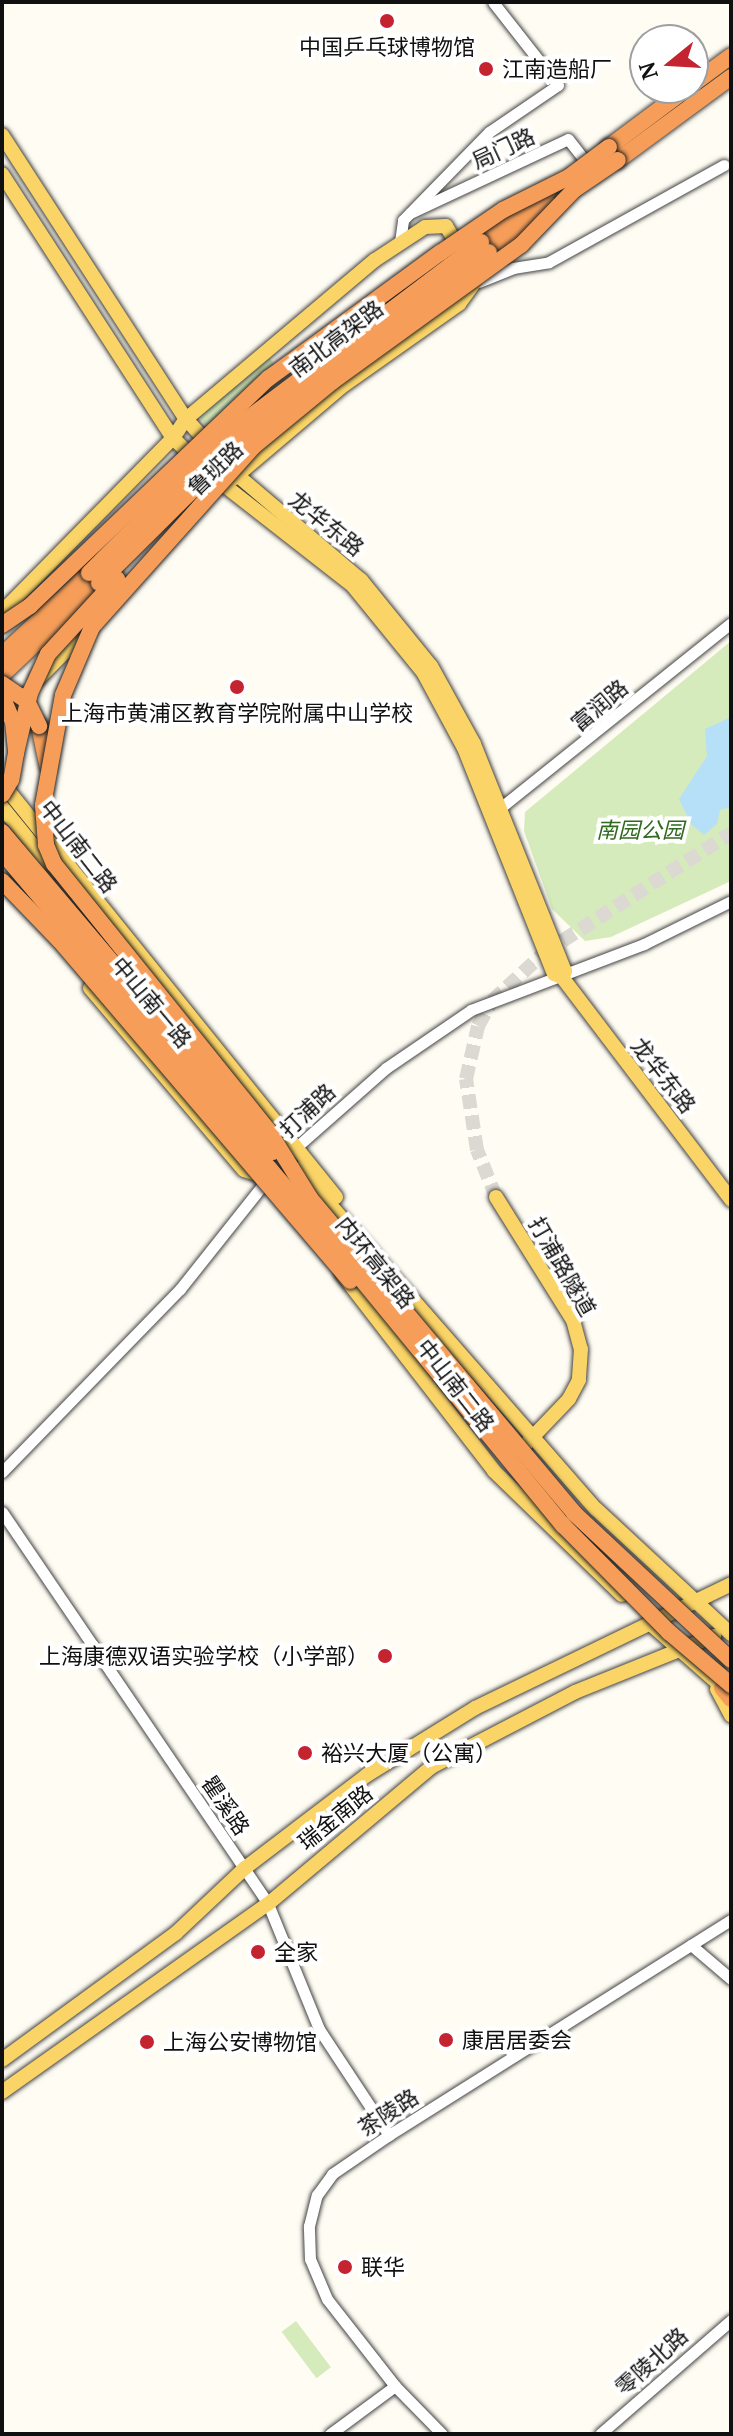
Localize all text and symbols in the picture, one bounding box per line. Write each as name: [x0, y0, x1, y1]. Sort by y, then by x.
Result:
marker: 中国乒乓球博物馆: [378, 12, 396, 30]
north arrow: [629, 24, 709, 104]
place label: 中国乒乓球博物馆: [299, 34, 475, 60]
place label: 江南造船厂: [502, 56, 612, 82]
text: N: [631, 59, 664, 83]
marker: 江南造船厂: [477, 60, 495, 78]
street label: 局门路: [468, 122, 538, 174]
street label: 南北高架路: [284, 294, 388, 382]
street label: 鲁班路: [182, 436, 248, 500]
street label: 龙华东路: [284, 485, 370, 561]
street label: 富润路: [565, 674, 633, 736]
marker: 上海市黄浦区教育学院附属中山学校: [228, 678, 246, 696]
place label: 上海市黄浦区教育学院附属中山学校: [61, 700, 413, 726]
street label: 中山南二路: [35, 795, 123, 897]
park label: 南园公园: [596, 817, 684, 843]
street label: 中山南一路: [107, 951, 197, 1053]
street label: 龙华东路: [627, 1032, 701, 1118]
street label: 打浦路: [274, 1078, 340, 1142]
street label: 内环高架路: [331, 1211, 421, 1313]
street label: 打浦路隧道: [524, 1212, 602, 1320]
street label: 中山南二路: [412, 1334, 500, 1436]
place label: 上海康德双语实验学校（小学部）: [39, 1643, 369, 1669]
marker: 上海康德双语实验学校（小学部）: [376, 1647, 394, 1665]
place label: 裕兴大厦（公寓）: [321, 1740, 497, 1766]
marker: 裕兴大厦（公寓）: [296, 1744, 314, 1762]
street label: 瞿溪路: [197, 1770, 255, 1840]
street label: 瑞金南路: [292, 1779, 378, 1855]
place label: 全家: [274, 1939, 318, 1965]
marker: 全家: [249, 1943, 267, 1961]
place label: 康居居委会: [462, 2027, 572, 2053]
place label: 上海公安博物馆: [163, 2029, 317, 2055]
marker: 康居居委会: [437, 2031, 455, 2049]
marker: 上海公安博物馆: [138, 2033, 156, 2051]
street label: 茶陵路: [353, 2083, 423, 2141]
place label: 联华: [361, 2254, 405, 2280]
marker: 联华: [336, 2258, 354, 2276]
street label: 零陵北路: [609, 2322, 693, 2400]

